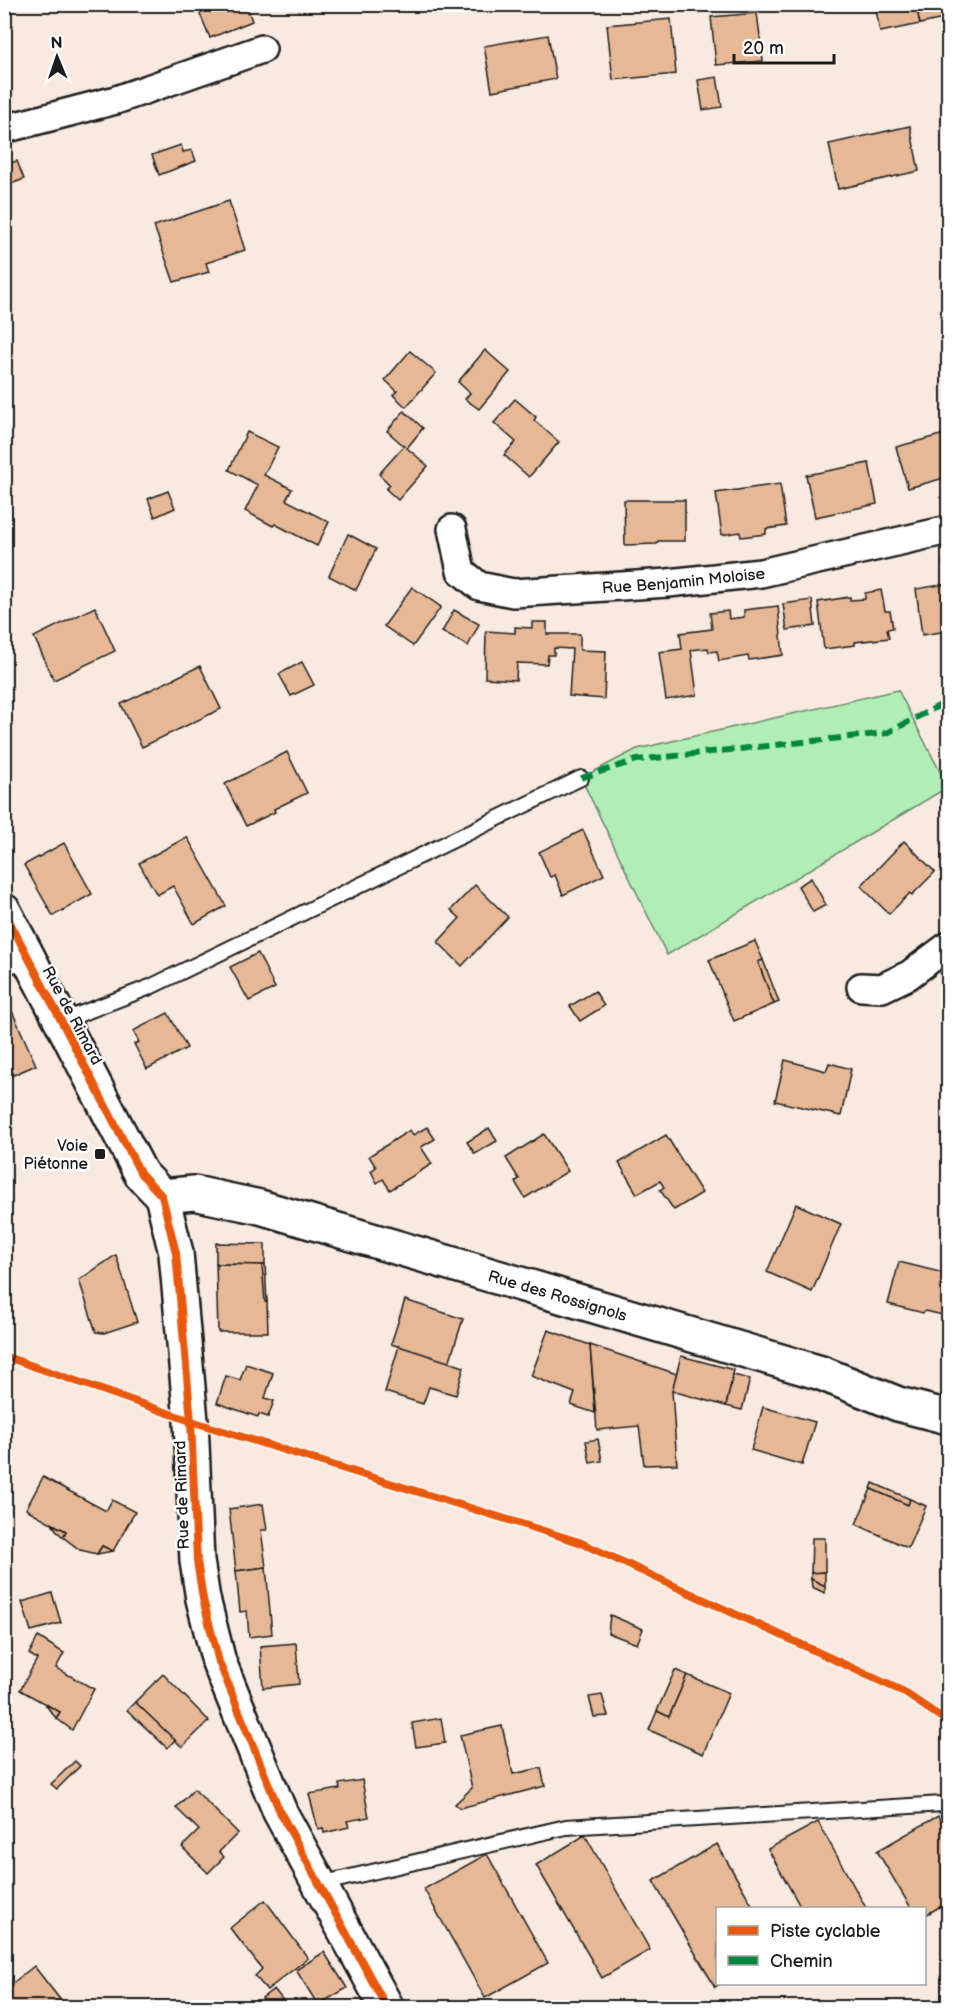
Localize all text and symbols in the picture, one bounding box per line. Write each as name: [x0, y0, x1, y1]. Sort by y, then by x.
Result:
north arrow: [27, 27, 87, 87]
scale bar: [734, 27, 834, 65]
text: N: [50, 34, 63, 53]
text: 20 m: [743, 38, 784, 59]
street label: Rue Benjamin Moloise: [601, 565, 766, 598]
street label: Rue de Rimard: [38, 963, 106, 1068]
place label: Voie Piétonne: [24, 1137, 89, 1174]
marker: Voie Piétonne: [93, 1147, 107, 1161]
street label: Rue des Rossignols: [485, 1267, 629, 1326]
street label: Rue de Rimard: [171, 1440, 194, 1550]
legend: [716, 1907, 926, 1985]
text: Piste cyclable: [770, 1921, 881, 1942]
text: Chemin: [770, 1951, 833, 1972]

